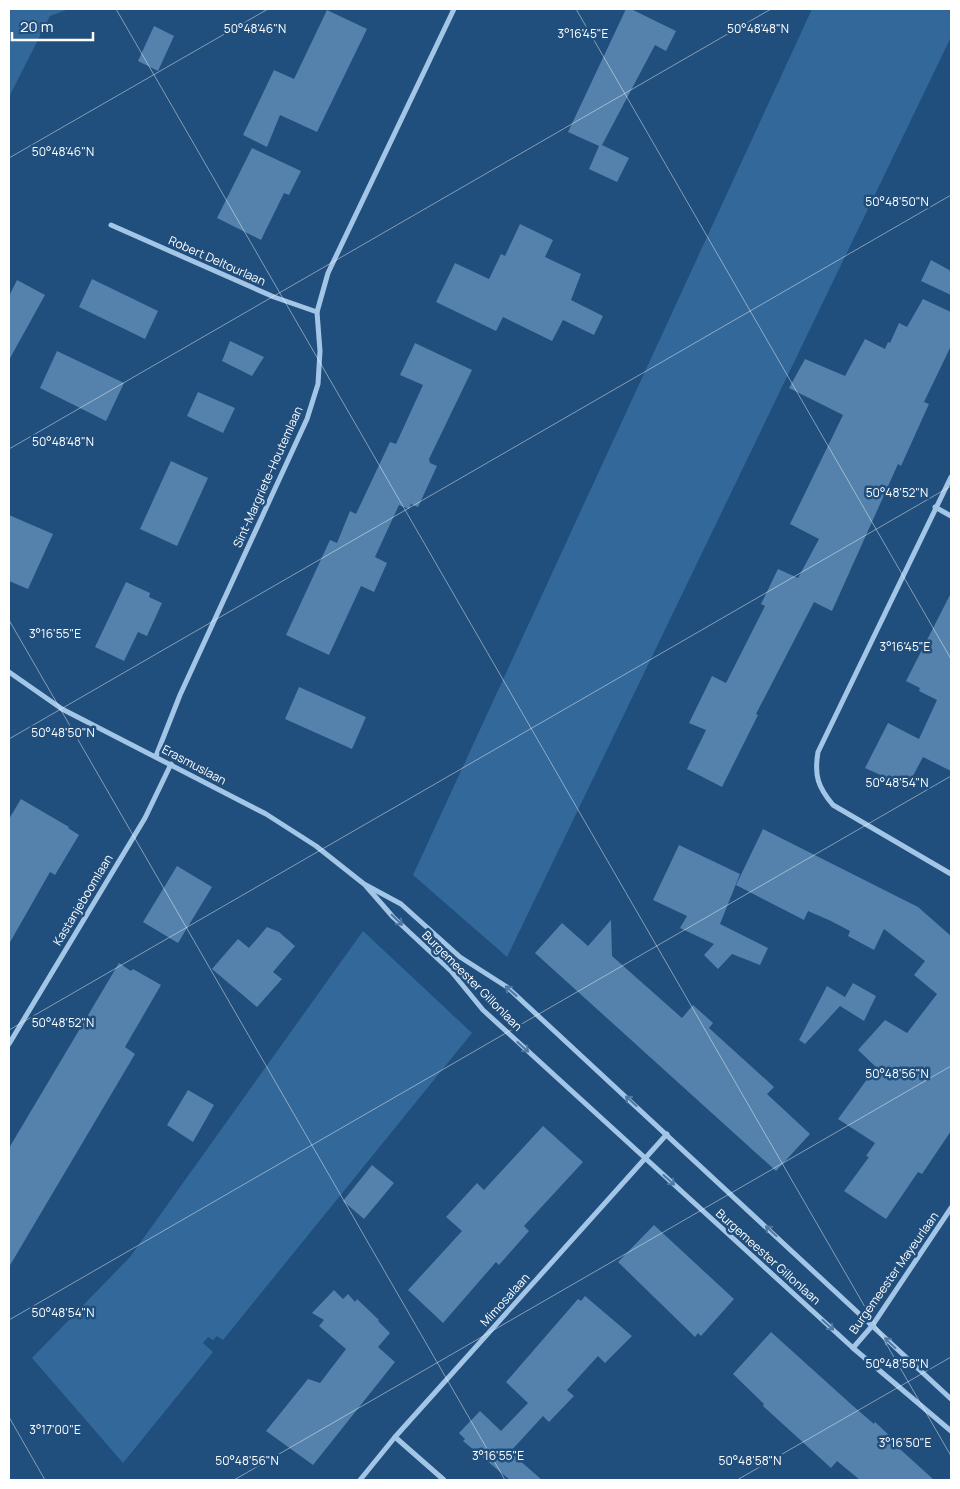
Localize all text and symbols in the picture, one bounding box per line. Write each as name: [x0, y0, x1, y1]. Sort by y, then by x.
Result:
scale bar: [12, 10, 94, 42]
text: 20 m: [20, 16, 53, 37]
text: 50°48'46"N: [224, 20, 286, 37]
text: 50°48'48"N: [727, 20, 789, 37]
text: 3°16'45"E: [558, 25, 609, 42]
text: 50°48'46"N: [32, 143, 94, 160]
text: 50°48'50"N: [865, 193, 929, 210]
street label: Robert Deltourlaan: [166, 232, 268, 290]
street label: Sint-Margriete-Houtemlaan: [229, 403, 306, 550]
text: 50°48'48"N: [32, 433, 94, 450]
text: 50°48'52"N: [866, 484, 928, 501]
text: 3°16'55"E: [29, 625, 81, 642]
text: 3°16'45"E: [880, 638, 931, 655]
text: 50°48'50"N: [31, 724, 95, 741]
street label: Erasmuslaan: [159, 740, 229, 789]
text: 50°48'54"N: [866, 774, 928, 791]
street label: Kastanjeboomlaan: [49, 851, 116, 948]
one-way arrow: [390, 914, 403, 926]
street label: Burgemeester Gillonlaan: [418, 927, 526, 1035]
one-way arrow: [505, 986, 518, 997]
text: 50°48'52"N: [32, 1014, 94, 1031]
one-way arrow: [517, 1041, 530, 1053]
text: 50°48'56"N: [865, 1065, 929, 1082]
one-way arrow: [625, 1095, 638, 1107]
one-way arrow: [663, 1174, 676, 1186]
street label: Burgemeester Gillonlaan: [712, 1205, 824, 1308]
street label: Burgemeester Mayeurlaan: [845, 1208, 942, 1337]
one-way arrow: [765, 1225, 777, 1237]
street label: Mimosalaan: [476, 1269, 533, 1330]
text: 50°48'54"N: [32, 1304, 94, 1321]
one-way arrow: [822, 1319, 835, 1331]
one-way arrow: [883, 1337, 896, 1349]
text: 50°48'58"N: [865, 1355, 929, 1372]
text: 3°17'00"E: [29, 1421, 81, 1438]
text: 3°16'50"E: [879, 1434, 931, 1451]
text: 3°16'55"E: [472, 1447, 524, 1464]
text: 50°48'56"N: [215, 1452, 279, 1469]
text: 50°48'58"N: [718, 1452, 782, 1469]

